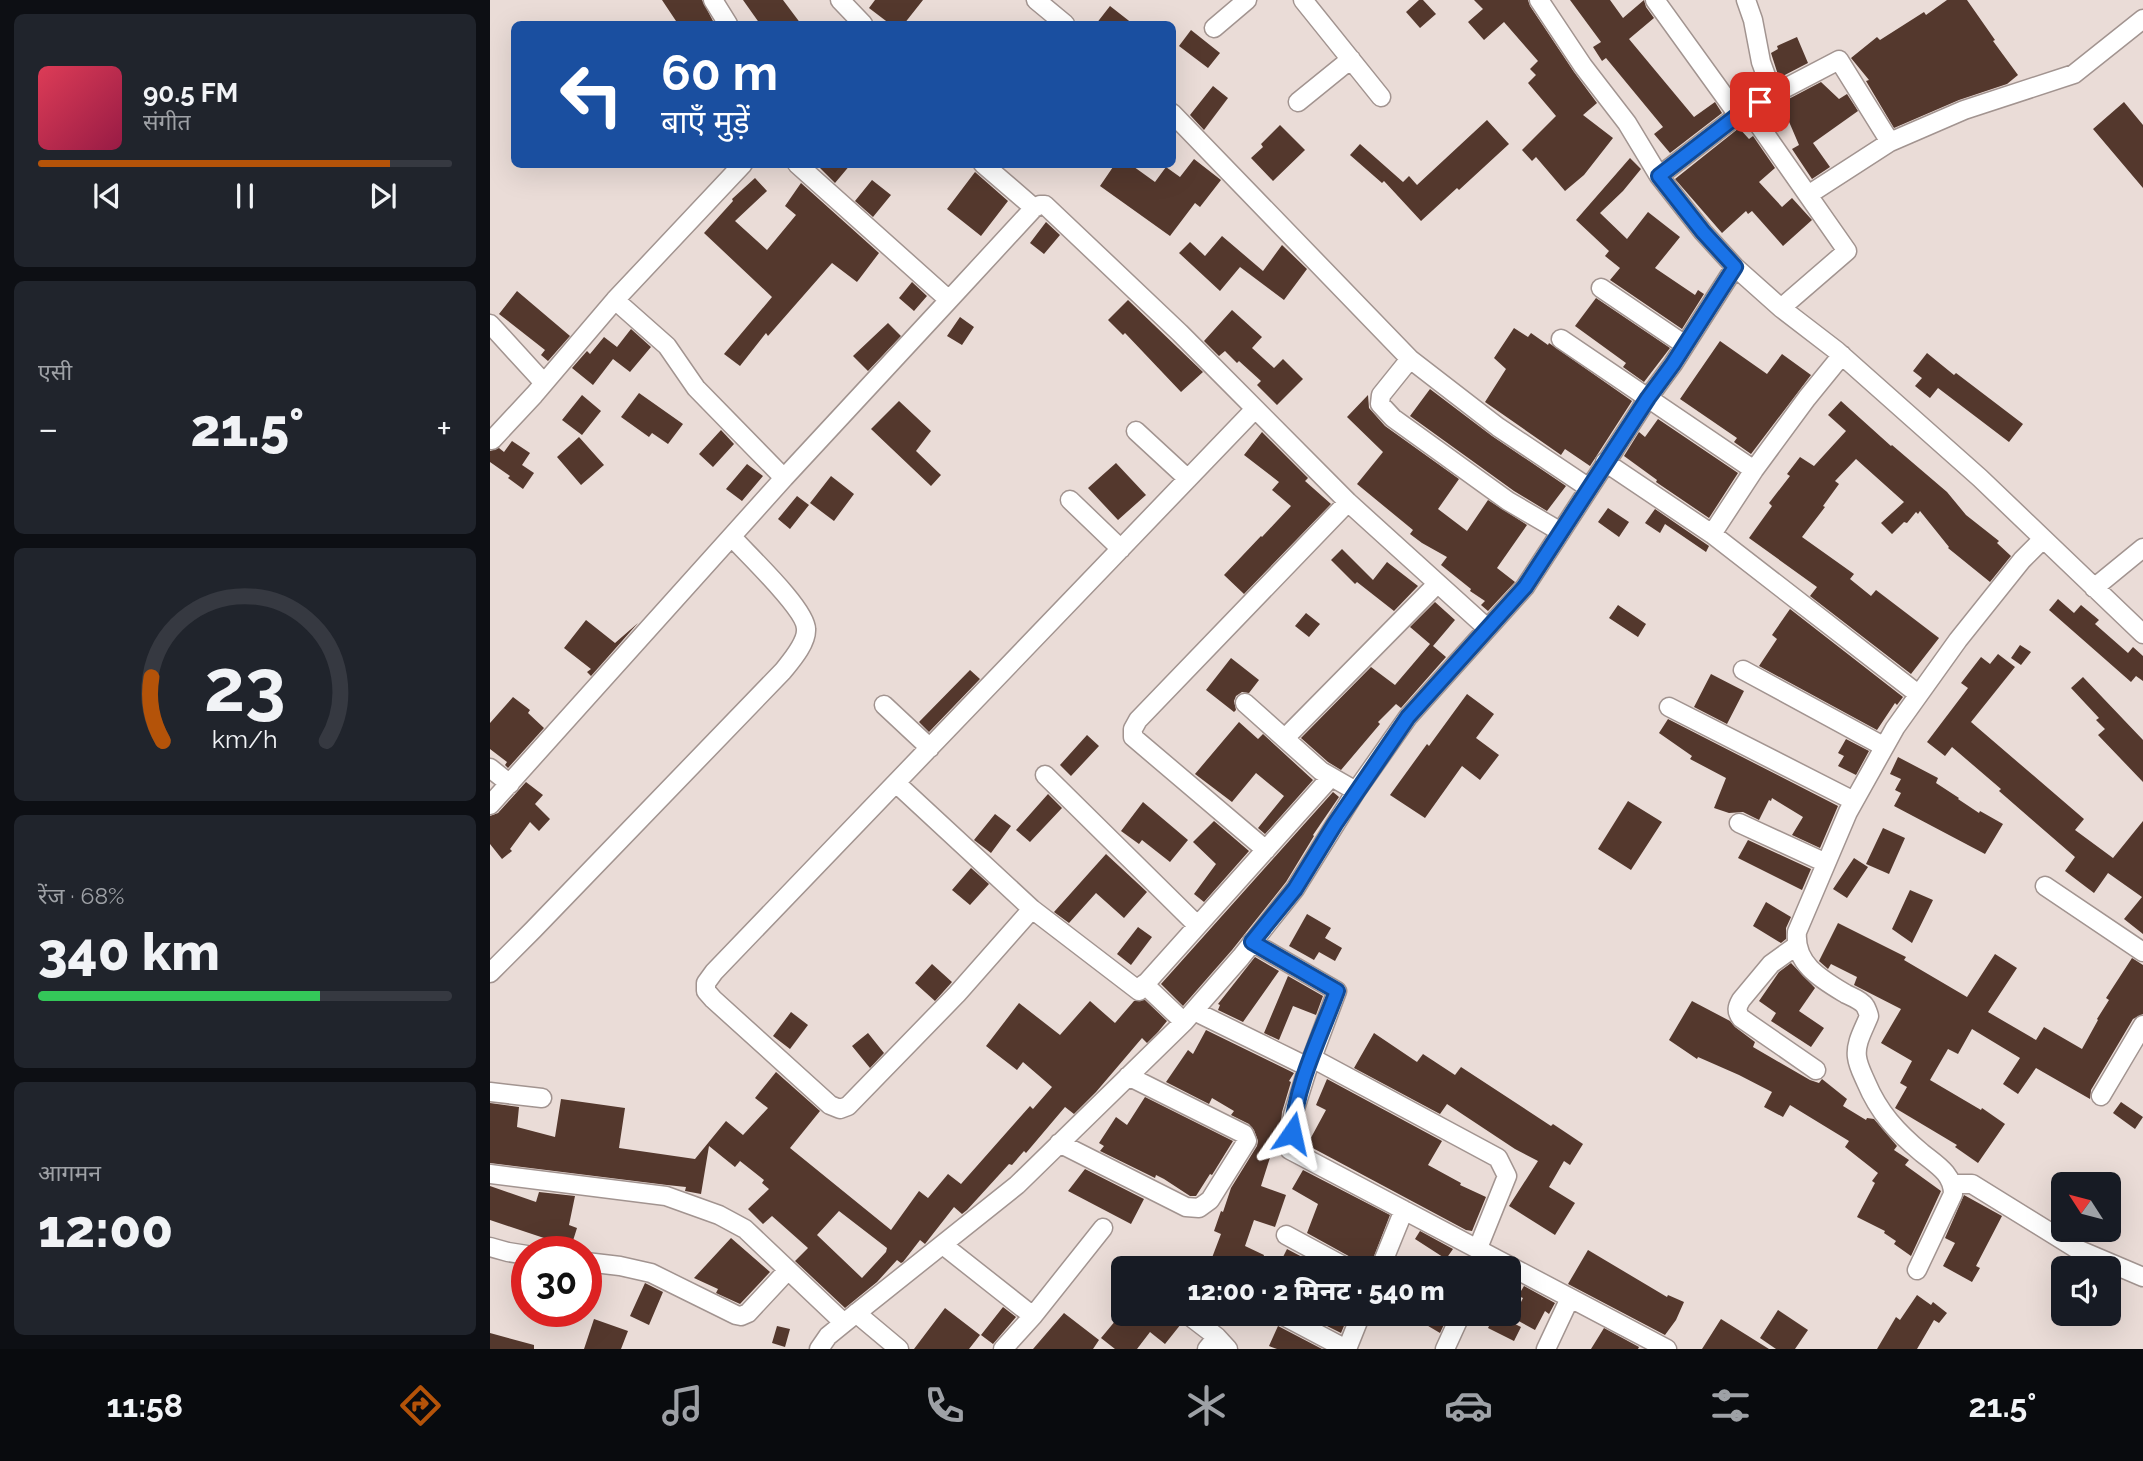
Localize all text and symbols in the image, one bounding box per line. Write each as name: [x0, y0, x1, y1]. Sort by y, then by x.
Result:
text: 60 m: [661, 44, 778, 101]
icon: left: [546, 49, 637, 140]
pin: [1730, 72, 1790, 132]
text: 90.5 FM: [143, 78, 238, 108]
icon: arrive: [1741, 83, 1779, 121]
text: बाएँ मुड़ें: [661, 103, 750, 140]
text: संगीत: [143, 108, 191, 135]
icon: previous: [88, 177, 126, 215]
icon: pause: [226, 177, 264, 215]
icon: next: [364, 177, 402, 215]
text: एसी: [38, 358, 72, 385]
text: 21.5°: [190, 397, 304, 458]
text: −: [38, 406, 58, 451]
text: +: [436, 406, 452, 451]
text: 23: [204, 643, 286, 728]
text: km/h: [212, 723, 278, 753]
text: रेंज · 68%: [38, 882, 124, 909]
text: 340 km: [38, 921, 220, 982]
position arrow: [1255, 1096, 1329, 1170]
text: आगमन: [38, 1159, 101, 1186]
north arrow: [2051, 1172, 2121, 1242]
map controls: [2051, 1172, 2121, 1326]
text: 12:00: [38, 1198, 173, 1259]
speed limit sign: 30: [511, 1236, 602, 1327]
button: sound: [2051, 1256, 2121, 1326]
text: 12:00 · 2 मिनट · 540 m: [1187, 1276, 1445, 1306]
icon: directions: [396, 1381, 445, 1430]
icon: music: [658, 1381, 707, 1430]
icon: phone: [920, 1381, 969, 1430]
icon: climate: [1182, 1381, 1231, 1430]
icon: car: [1444, 1381, 1493, 1430]
icon: filters: [1706, 1381, 1755, 1430]
text: 11:58: [107, 1387, 183, 1424]
text: 21.5°: [1969, 1387, 2036, 1424]

